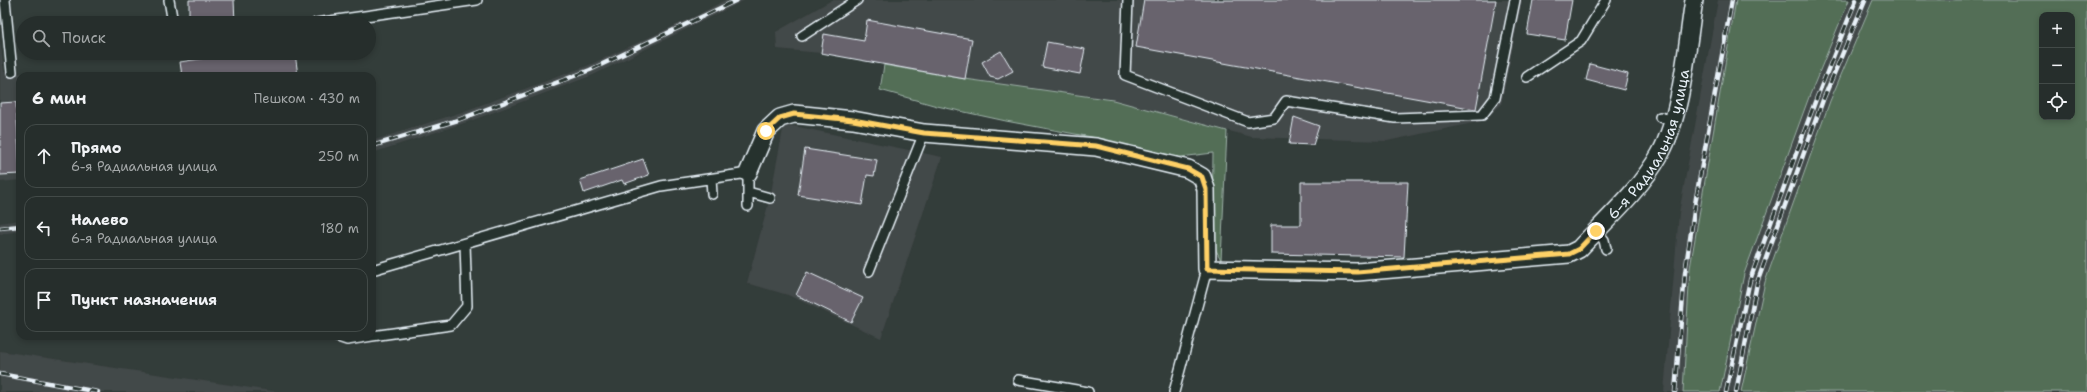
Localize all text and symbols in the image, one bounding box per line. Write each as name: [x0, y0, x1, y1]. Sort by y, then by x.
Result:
map controls: [2039, 12, 2075, 120]
button: +: [2039, 12, 2075, 48]
search box: [16, 16, 376, 60]
icon: search: [30, 27, 52, 49]
text: Поиск: [62, 28, 106, 48]
button: −: [2039, 48, 2075, 84]
street label: 6-я Радиальная улица: [1603, 67, 1694, 224]
button: locate: [2039, 84, 2075, 120]
text: 6 мин: [32, 87, 87, 109]
text: Пешком · 430 m: [254, 90, 360, 107]
route start: [757, 122, 775, 140]
text: Прямо: [71, 138, 121, 158]
icon: ahead: [33, 145, 55, 167]
text: 250 m: [318, 148, 359, 165]
text: 6-я Радиальная улица: [71, 158, 217, 175]
text: Налево: [71, 210, 129, 230]
icon: left: [33, 217, 55, 239]
text: 180 m: [320, 220, 359, 237]
route end: [1587, 222, 1605, 240]
text: 6-я Радиальная улица: [71, 230, 217, 247]
icon: arrive: [33, 289, 55, 311]
text: Пункт назначения: [71, 290, 217, 310]

